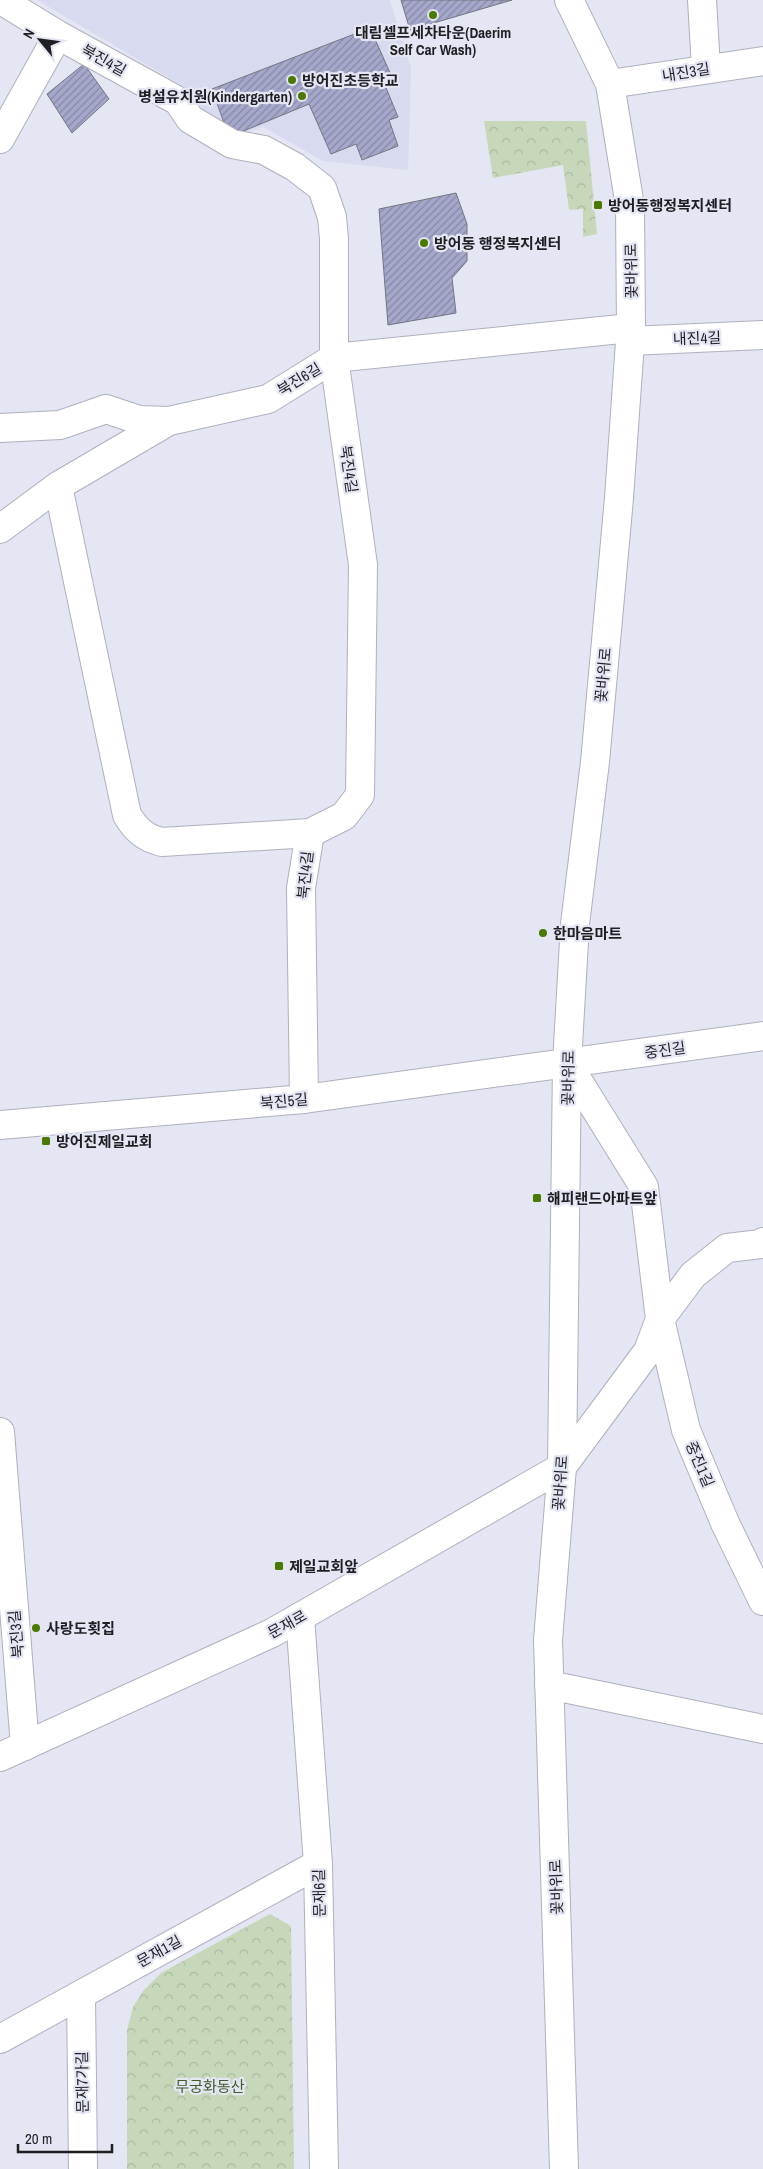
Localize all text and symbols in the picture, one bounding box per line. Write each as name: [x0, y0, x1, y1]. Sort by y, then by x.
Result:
marker: 대림셀프세차타운(Daerim Self Car Wash): [427, 9, 439, 21]
north arrow: [15, 15, 65, 65]
place label: 대림셀프세차타운(Daerim Self Car Wash): [355, 22, 511, 60]
text: N: [19, 26, 39, 42]
street label: 북진4길: [78, 39, 130, 81]
street label: 내진3길: [661, 58, 711, 86]
place label: 방어진초등학교: [302, 70, 399, 91]
marker: 방어진초등학교: [286, 74, 298, 86]
place label: 병설유치원(Kindergarten): [138, 86, 292, 107]
marker: 병설유치원(Kindergarten): [296, 90, 308, 102]
place label: 방어동행정복지센터: [608, 195, 732, 216]
marker: 방어동행정복지센터: [592, 199, 604, 211]
place label: 방어동 행정복지센터: [434, 233, 562, 254]
marker: 방어동 행정복지센터: [418, 237, 430, 249]
street label: 꽃바위로: [620, 243, 642, 299]
street label: 내진4길: [673, 327, 721, 349]
street label: 북진6길: [273, 358, 325, 400]
street label: 북진4길: [335, 444, 363, 494]
street label: 꽃바위로: [590, 647, 616, 703]
street label: 북진4길: [292, 850, 318, 900]
place label: 한마음마트: [553, 923, 622, 944]
marker: 한마음마트: [537, 927, 549, 939]
street label: 중진길: [643, 1037, 687, 1063]
street label: 꽃바위로: [557, 1050, 579, 1106]
street label: 북진5길: [259, 1088, 309, 1114]
place label: 방어진제일교회: [56, 1131, 153, 1152]
marker: 방어진제일교회: [40, 1135, 52, 1147]
place label: 해피랜드아파트앞: [547, 1188, 658, 1209]
marker: 해피랜드아파트앞: [531, 1192, 543, 1204]
street label: 중진1길: [681, 1438, 719, 1490]
street label: 꽃바위로: [548, 1455, 572, 1511]
place label: 제일교회앞: [289, 1556, 358, 1577]
marker: 제일교회앞: [273, 1560, 285, 1572]
street label: 문재로: [264, 1605, 310, 1643]
street label: 북진3길: [3, 1609, 29, 1659]
place label: 사랑도횟집: [46, 1618, 115, 1639]
marker: 사랑도횟집: [30, 1622, 42, 1634]
street label: 꽃바위로: [545, 1859, 567, 1915]
street label: 문재6길: [308, 1869, 330, 1917]
street label: 문재1길: [133, 1930, 185, 1972]
street label: 문재7가길: [71, 2051, 93, 2113]
park label: 무궁화동산: [175, 2076, 245, 2097]
scale bar: [18, 2122, 111, 2154]
text: 20 m: [25, 2128, 52, 2149]

